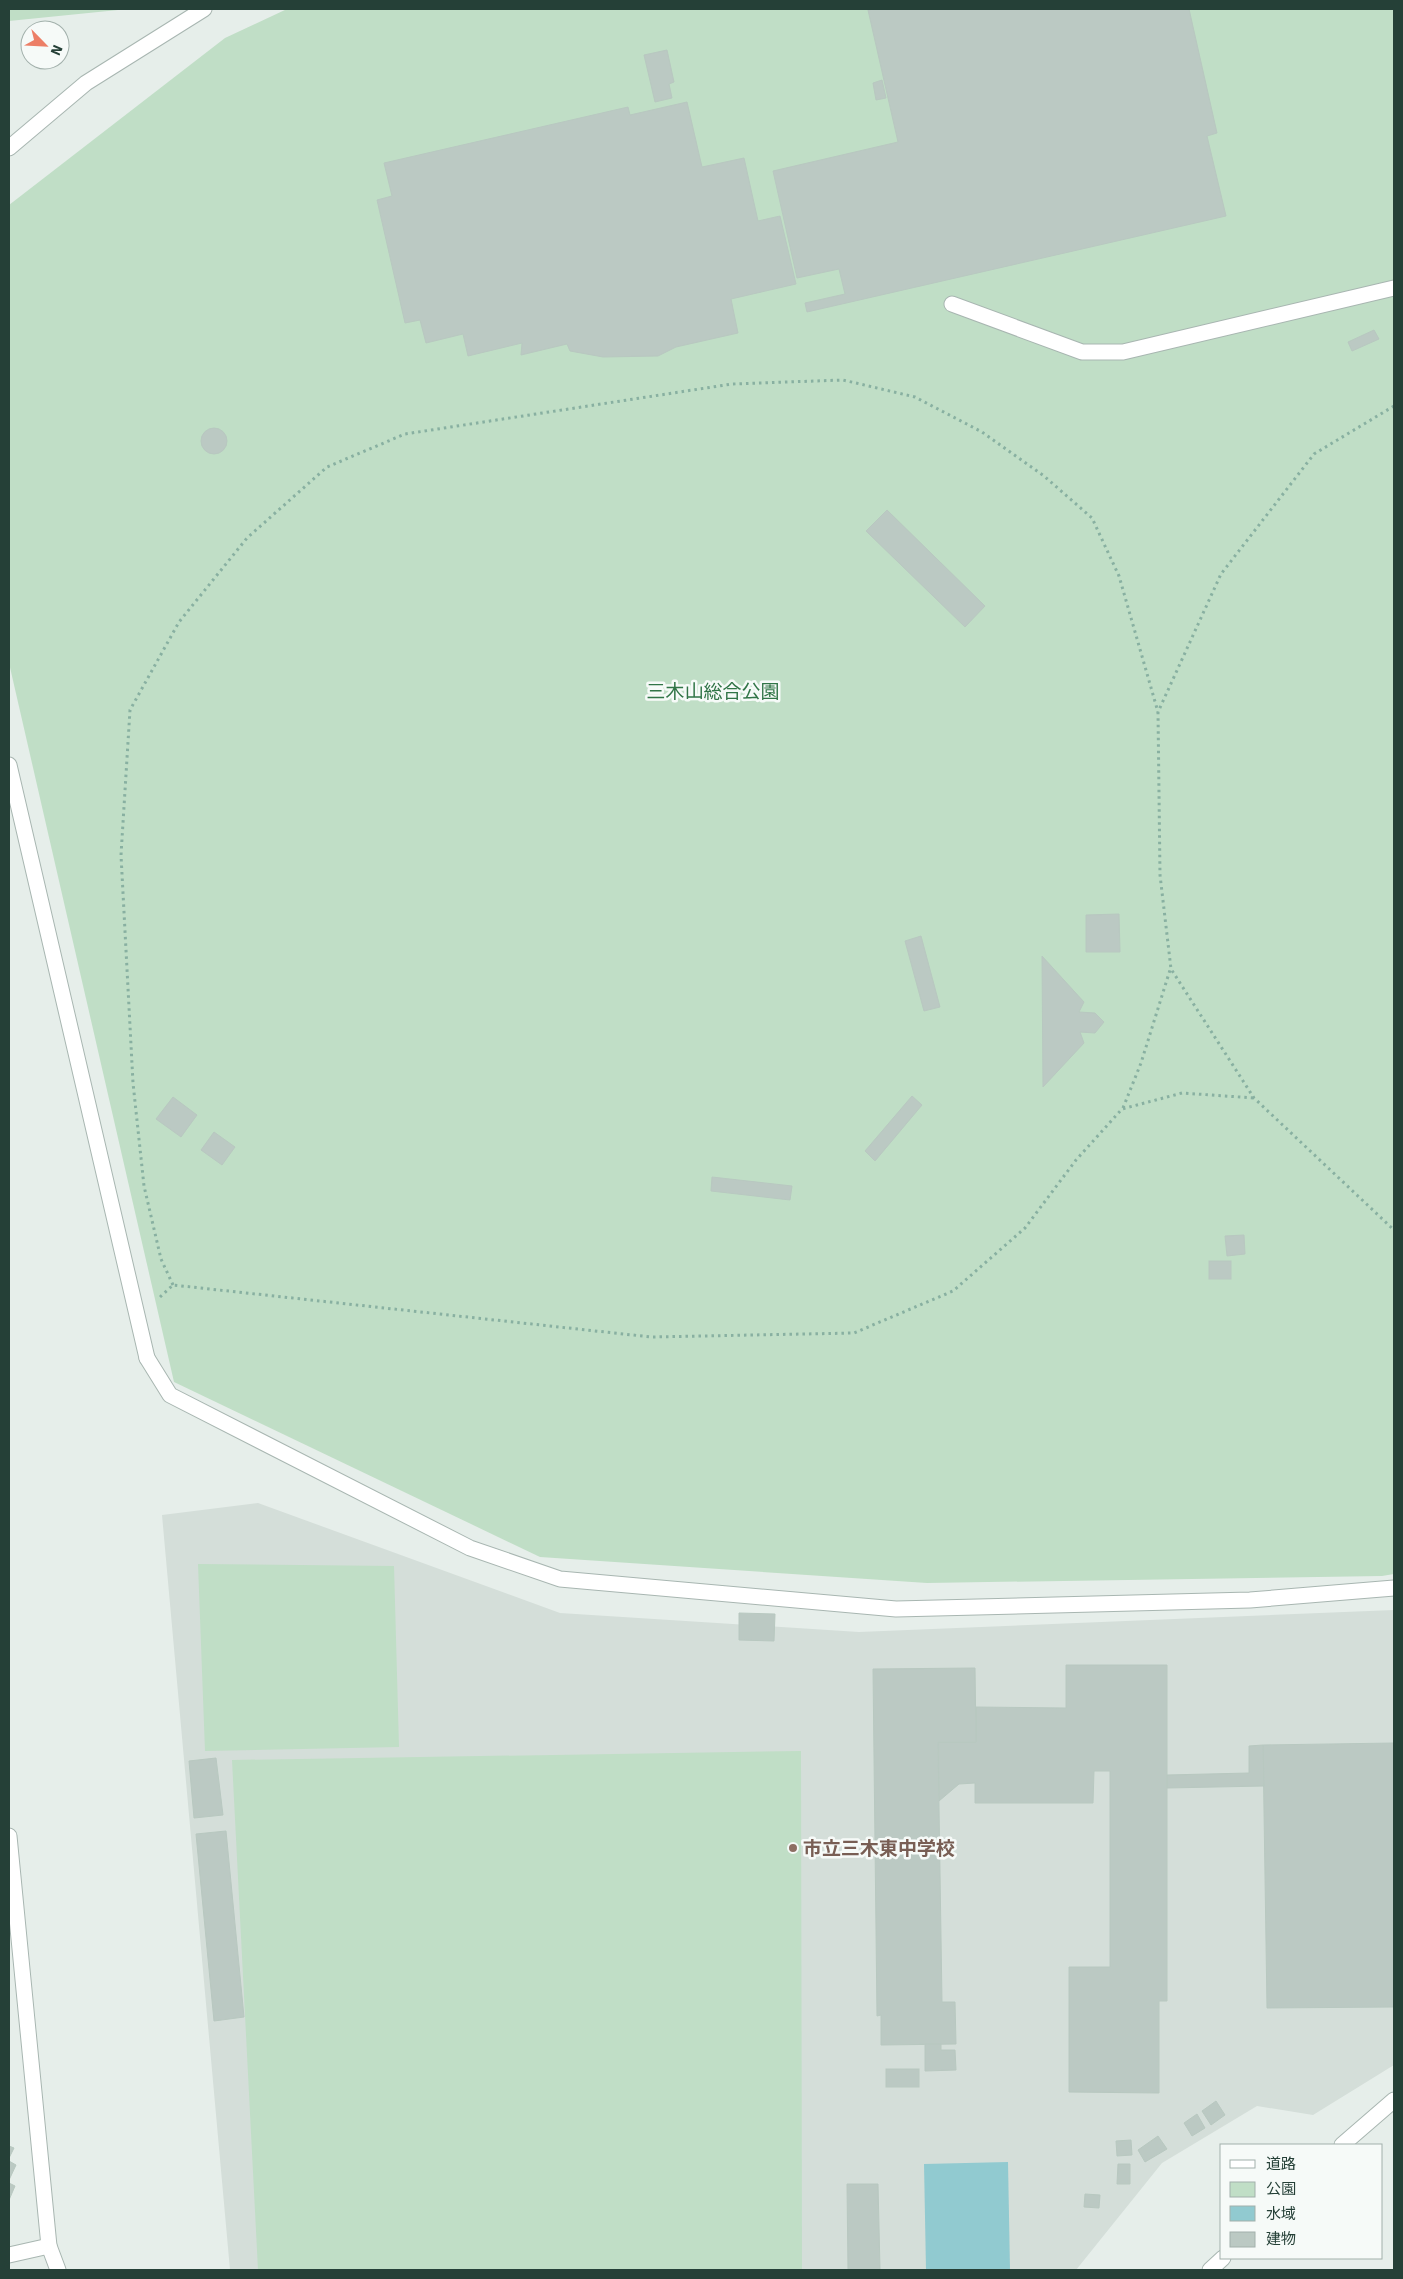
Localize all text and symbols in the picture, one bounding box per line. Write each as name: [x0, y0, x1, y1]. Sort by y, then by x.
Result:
north arrow: [20, 20, 70, 70]
text: N: [47, 42, 66, 58]
park label: 三木山総合公園: [646, 680, 780, 704]
place label: 市立三木東中学校: [803, 1837, 955, 1861]
marker: 市立三木東中学校: [787, 1842, 799, 1854]
legend: [1220, 2144, 1383, 2259]
text: 道路: [1266, 2155, 1296, 2173]
text: 公園: [1266, 2180, 1296, 2198]
text: 水域: [1266, 2205, 1296, 2223]
text: 建物: [1266, 2230, 1296, 2248]

